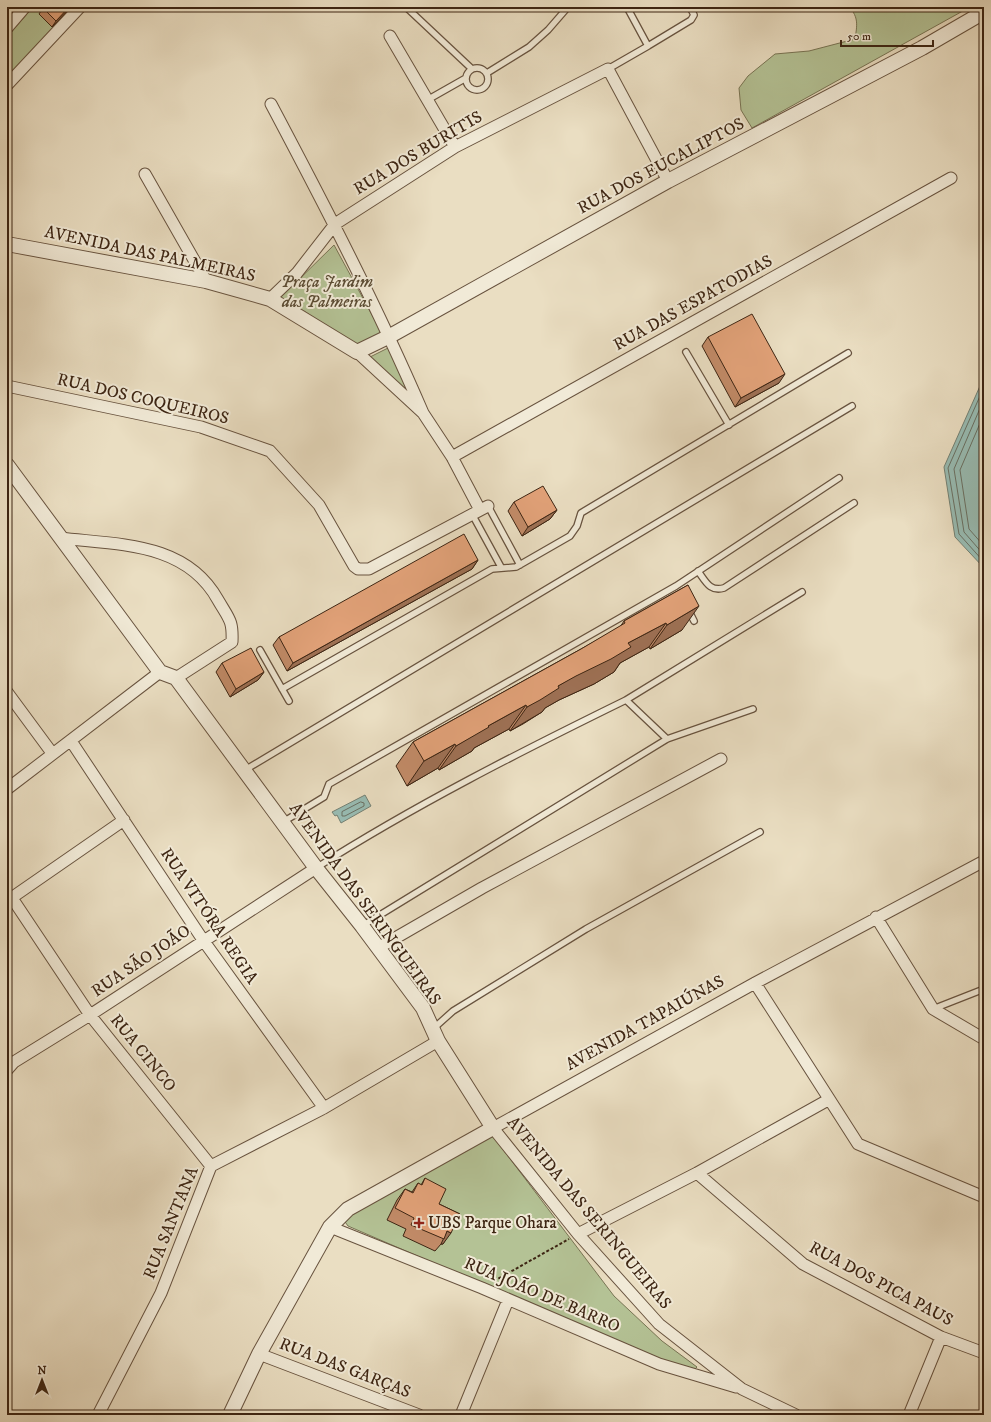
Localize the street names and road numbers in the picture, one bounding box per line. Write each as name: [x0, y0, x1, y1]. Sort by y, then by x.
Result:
street label: RUA DOS BURITIS: [350, 106, 486, 200]
street label: RUA DOS EUCALIPTOS: [574, 113, 748, 219]
street label: AVENIDA DAS PALMEIRAS: [43, 221, 258, 287]
street label: RUA DAS ESPATODIAS: [609, 250, 777, 356]
street label: RUA DOS COQUEIROS: [55, 369, 231, 429]
street label: AVENIDA DAS SERINGUEIRAS: [284, 798, 446, 1010]
street label: RUA VITÓRA REGIA: [155, 843, 264, 988]
street label: RUA SÃO JOÃO: [87, 919, 195, 1002]
street label: AVENIDA TAPAIÚNAS: [561, 969, 728, 1076]
street label: RUA CINCO: [105, 1010, 181, 1096]
street label: AVENIDA DAS SERINGUEIRAS: [502, 1112, 676, 1314]
street label: RUA SANTANA: [138, 1163, 204, 1283]
street label: RUA DOS PICA PAUS: [805, 1237, 957, 1331]
street label: RUA JOÃO DE BARRO: [461, 1251, 624, 1338]
street label: RUA DAS GARÇAS: [276, 1333, 414, 1403]

